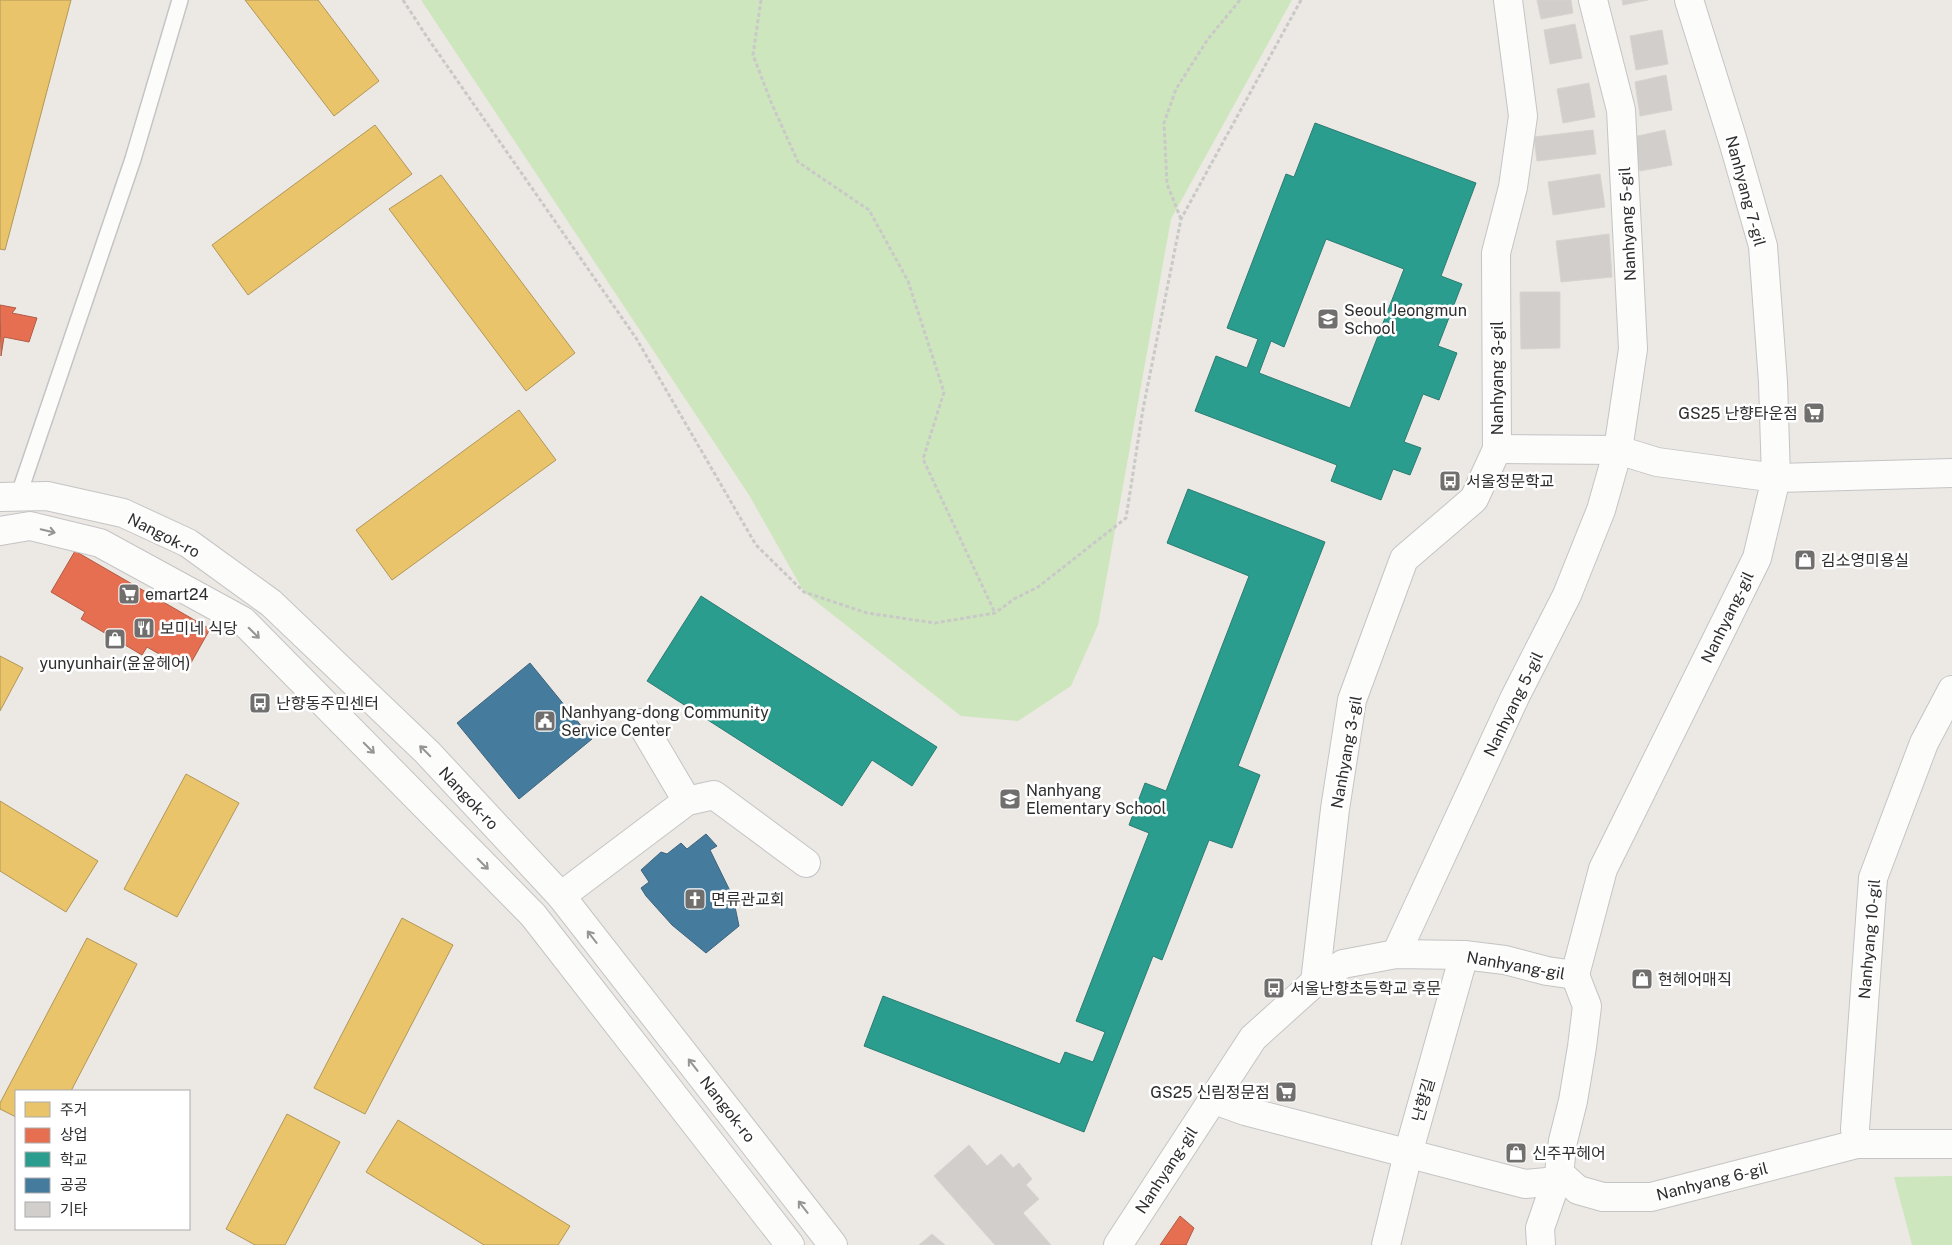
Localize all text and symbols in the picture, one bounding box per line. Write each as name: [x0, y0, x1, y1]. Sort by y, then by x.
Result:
street label: Nanhyang 7-gil: [1722, 134, 1769, 249]
street label: Nanhyang 5-gil: [1615, 166, 1640, 282]
place label: Seoul Jeongmun School: [1344, 301, 1467, 338]
school or university icon: Seoul Jeongmun School: [1316, 307, 1340, 331]
street label: Nanhyang 3-gil: [1488, 321, 1507, 435]
supermarket icon: GS25 난향타운점: [1802, 401, 1826, 425]
place label: GS25 난향타운점: [1678, 404, 1798, 423]
bus stop icon: 서울정문학교: [1438, 469, 1462, 493]
place label: 서울정문학교: [1466, 472, 1554, 491]
street label: Nangok-ro: [124, 509, 203, 562]
one-way arrow: [39, 527, 55, 536]
shop icon: 김소영미용실: [1793, 548, 1817, 572]
place label: 김소영미용실: [1821, 551, 1909, 570]
street label: Nanhyang-gil: [1697, 568, 1758, 666]
supermarket icon: emart24: [117, 582, 141, 606]
place label: emart24: [145, 585, 209, 604]
restaurant icon: 보미네 식당: [132, 616, 156, 640]
place label: 보미네 식당: [160, 619, 238, 638]
one-way arrow: [248, 626, 260, 639]
shop icon: yunyunhair(윤윤헤어): [103, 627, 127, 651]
street label: Nanhyang 5-gil: [1480, 648, 1547, 760]
place label: yunyunhair(윤윤헤어): [39, 654, 191, 673]
bus stop icon: 난향동주민센터: [248, 691, 272, 715]
place label: 난향동주민센터: [276, 694, 379, 713]
street label: Nanhyang 3-gil: [1327, 694, 1366, 810]
place label: Nanhyang-dong Community Service Center: [561, 703, 769, 740]
public building icon: Nanhyang-dong Community Service Center: [533, 709, 557, 733]
one-way arrow: [362, 742, 375, 754]
one-way arrow: [419, 745, 431, 757]
street label: Nangok-ro: [435, 763, 502, 834]
place label: Nanhyang Elementary School: [1026, 781, 1167, 818]
school or university icon: Nanhyang Elementary School: [998, 787, 1022, 811]
one-way arrow: [477, 857, 489, 870]
street label: Nanhyang 10-gil: [1855, 878, 1884, 1000]
church icon: 면류관교회: [683, 887, 707, 911]
place label: 면류관교회: [711, 890, 785, 909]
one-way arrow: [587, 931, 598, 944]
street label: Nanhyang-gil: [1465, 947, 1567, 984]
shop icon: 현헤어매직: [1630, 967, 1654, 991]
place label: 현헤어매직: [1658, 970, 1732, 989]
bus stop icon: 서울난향초등학교 후문: [1262, 976, 1286, 1000]
place label: 서울난향초등학교 후문: [1290, 979, 1441, 998]
one-way arrow: [687, 1059, 698, 1072]
street label: Nangok-ro: [696, 1073, 759, 1146]
street label: 난향길: [1408, 1076, 1439, 1124]
supermarket icon: GS25 신림정문점: [1274, 1080, 1298, 1104]
place label: GS25 신림정문점: [1150, 1083, 1270, 1102]
legend: [15, 1090, 190, 1230]
text: 주거: [60, 1101, 88, 1118]
street label: Nanhyang-gil: [1131, 1123, 1202, 1217]
text: 상업: [60, 1126, 88, 1143]
shop icon: 신주꾸헤어: [1504, 1141, 1528, 1165]
place label: 신주꾸헤어: [1532, 1144, 1606, 1163]
text: 학교: [60, 1151, 88, 1168]
street label: Nanhyang 6-gil: [1654, 1158, 1770, 1205]
text: 공공: [60, 1176, 88, 1193]
one-way arrow: [798, 1200, 809, 1213]
text: 기타: [60, 1201, 88, 1218]

